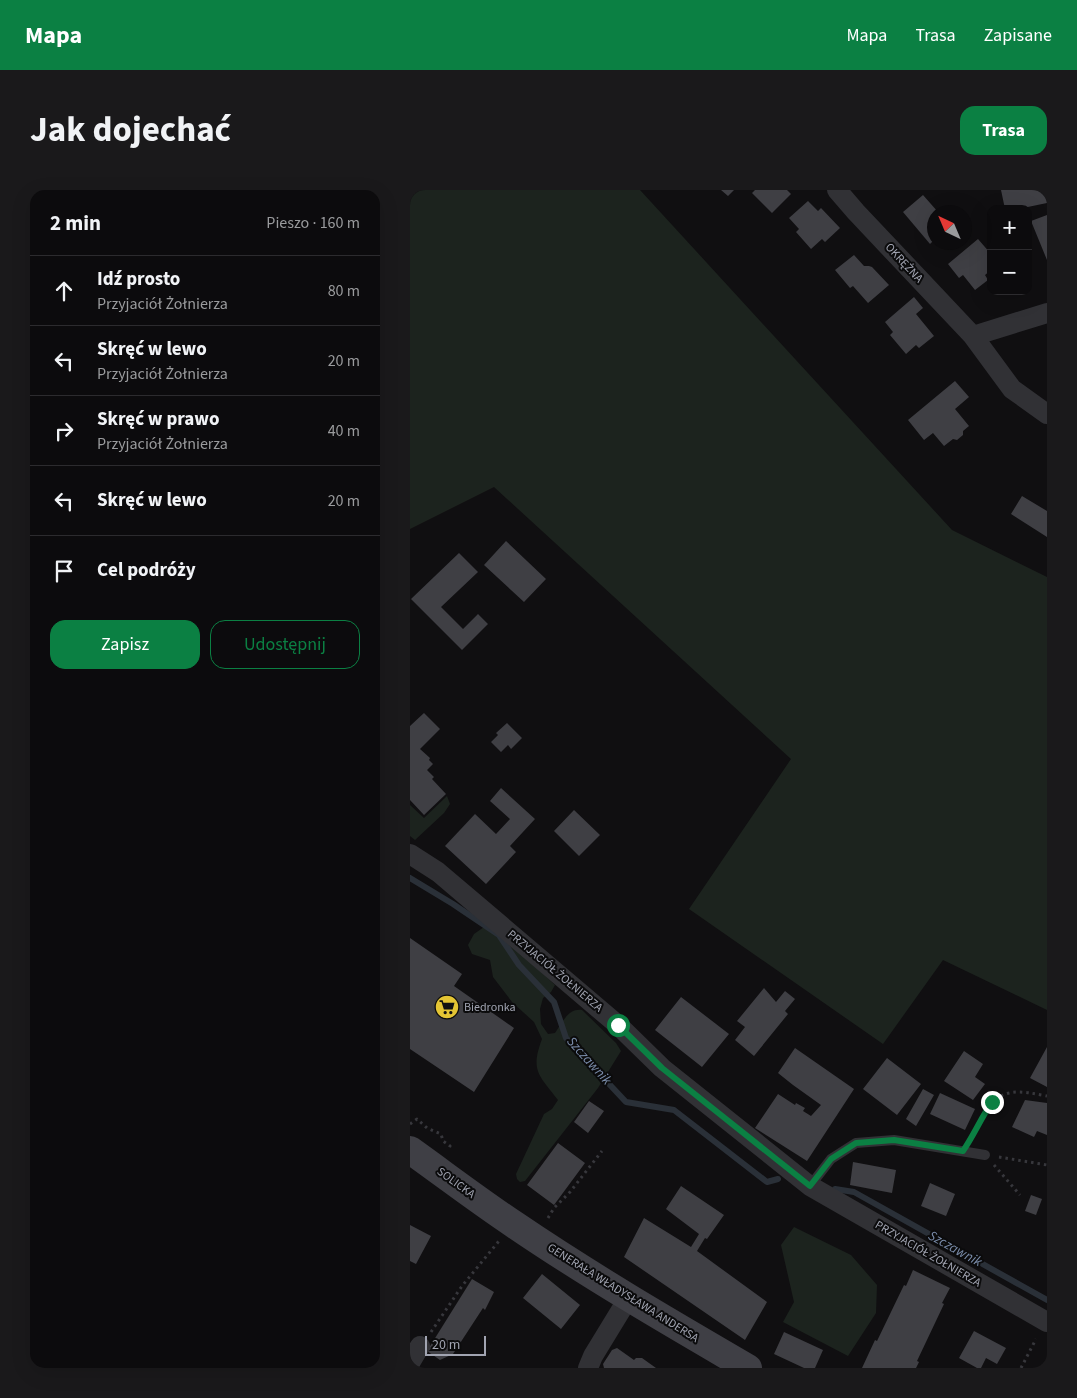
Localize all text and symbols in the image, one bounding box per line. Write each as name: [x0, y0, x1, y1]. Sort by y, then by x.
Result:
text: Mapa: [25, 18, 82, 53]
text: Mapa: [846, 23, 887, 48]
text: Trasa: [915, 23, 956, 48]
text: Zapisane: [984, 23, 1052, 48]
text: Jak dojechać: [30, 105, 231, 155]
button: Trasa: [960, 106, 1047, 155]
north arrow: [927, 205, 972, 250]
map controls: [987, 205, 1032, 295]
button: +: [987, 205, 1032, 250]
text: 2 min: [50, 208, 101, 238]
text: Pieszo · 160 m: [266, 212, 360, 234]
street label: OKRĘŻNA: [881, 239, 927, 287]
button: −: [987, 250, 1032, 295]
text: Idź prosto: [97, 266, 180, 293]
icon: ahead: [50, 277, 78, 305]
text: 80 m: [328, 280, 360, 302]
text: Przyjaciół Żołnierza: [97, 293, 228, 315]
text: Skręć w lewo: [97, 336, 207, 363]
icon: left: [50, 347, 78, 375]
text: 20 m: [328, 350, 360, 372]
text: Przyjaciół Żołnierza: [97, 363, 228, 385]
text: Skręć w prawo: [97, 406, 219, 433]
icon: right: [50, 417, 78, 445]
text: 40 m: [328, 420, 360, 442]
text: Przyjaciół Żołnierza: [97, 433, 228, 455]
icon: left: [50, 487, 78, 515]
text: Skręć w lewo: [97, 487, 207, 514]
text: 20 m: [328, 490, 360, 512]
icon: arrive: [50, 557, 78, 585]
text: Cel podróży: [97, 557, 196, 584]
button: Zapisz: [50, 620, 200, 669]
button: Udostępnij: [210, 620, 360, 669]
street label: PRZYJACIÓŁ ŻOŁNIERZA: [504, 926, 607, 1016]
supermarket icon: Biedronka: [434, 994, 460, 1020]
place label: Biedronka: [464, 999, 516, 1016]
route start: [607, 1014, 630, 1037]
water label: Szczawnik: [562, 1032, 616, 1090]
route end: [981, 1091, 1004, 1114]
street label: SOLICKA: [433, 1163, 479, 1203]
street label: PRZYJACIÓŁ ŻOŁNIERZA: [872, 1217, 985, 1292]
water label: Szczawnik: [924, 1226, 986, 1272]
street label: GENERAŁA WŁADYSŁAWA ANDERSA: [544, 1239, 702, 1347]
scale bar: [425, 1333, 486, 1356]
text: 20 m: [432, 1335, 460, 1355]

